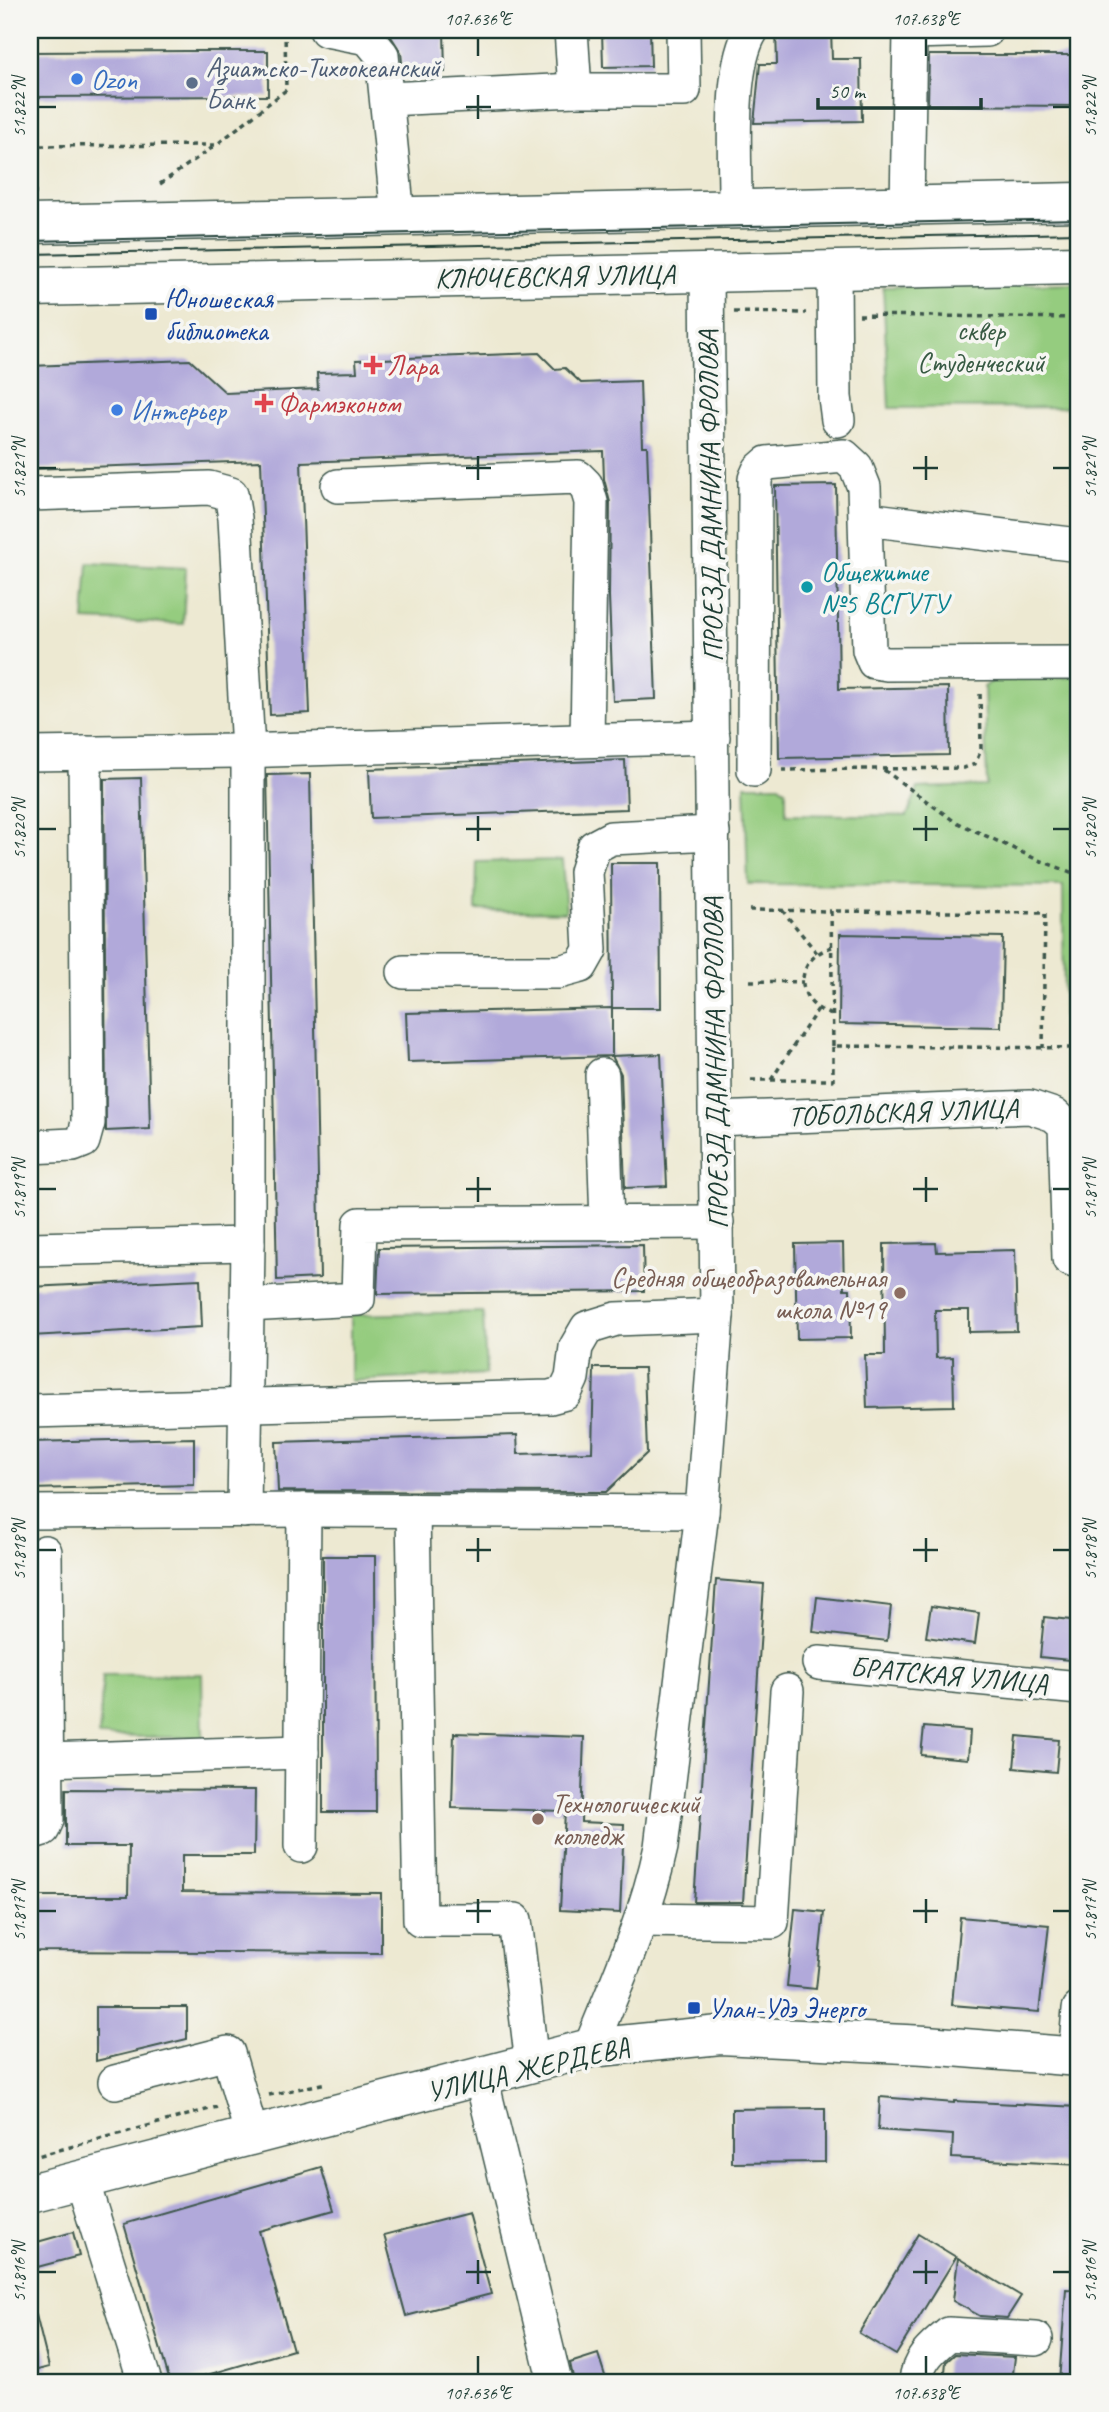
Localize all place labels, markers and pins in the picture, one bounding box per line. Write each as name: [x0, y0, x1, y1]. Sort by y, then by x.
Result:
place label: Азиатско-Тихоокеанский Банк: [206, 50, 441, 117]
place label: Ozon: [91, 62, 137, 97]
marker: Ozon: [69, 71, 85, 87]
marker: Азиатско-Тихоокеанский Банк: [184, 75, 200, 91]
place label: Юношеская библиотека: [165, 281, 274, 348]
marker: Юношеская библиотека: [143, 306, 159, 322]
place label: Лара: [387, 348, 440, 383]
marker: Лара: [365, 357, 381, 373]
place label: Фармэконом: [278, 386, 402, 421]
place label: Интерьер: [131, 393, 227, 428]
marker: Фармэконом: [256, 395, 272, 411]
marker: Интерьер: [109, 402, 125, 418]
place label: Общежитие №5 ВСГУТУ: [821, 554, 952, 621]
marker: Общежитие №5 ВСГУТУ: [799, 579, 815, 595]
place label: Средняя общеобразовательная школа №19: [611, 1260, 888, 1327]
marker: Средняя общеобразовательная школа №19: [892, 1285, 908, 1301]
place label: Технологический колледж: [552, 1786, 701, 1853]
marker: Технологический колледж: [530, 1811, 546, 1827]
place label: Улан-Удэ Энерго: [708, 1991, 868, 2026]
marker: Улан-Удэ Энерго: [686, 2000, 702, 2016]

